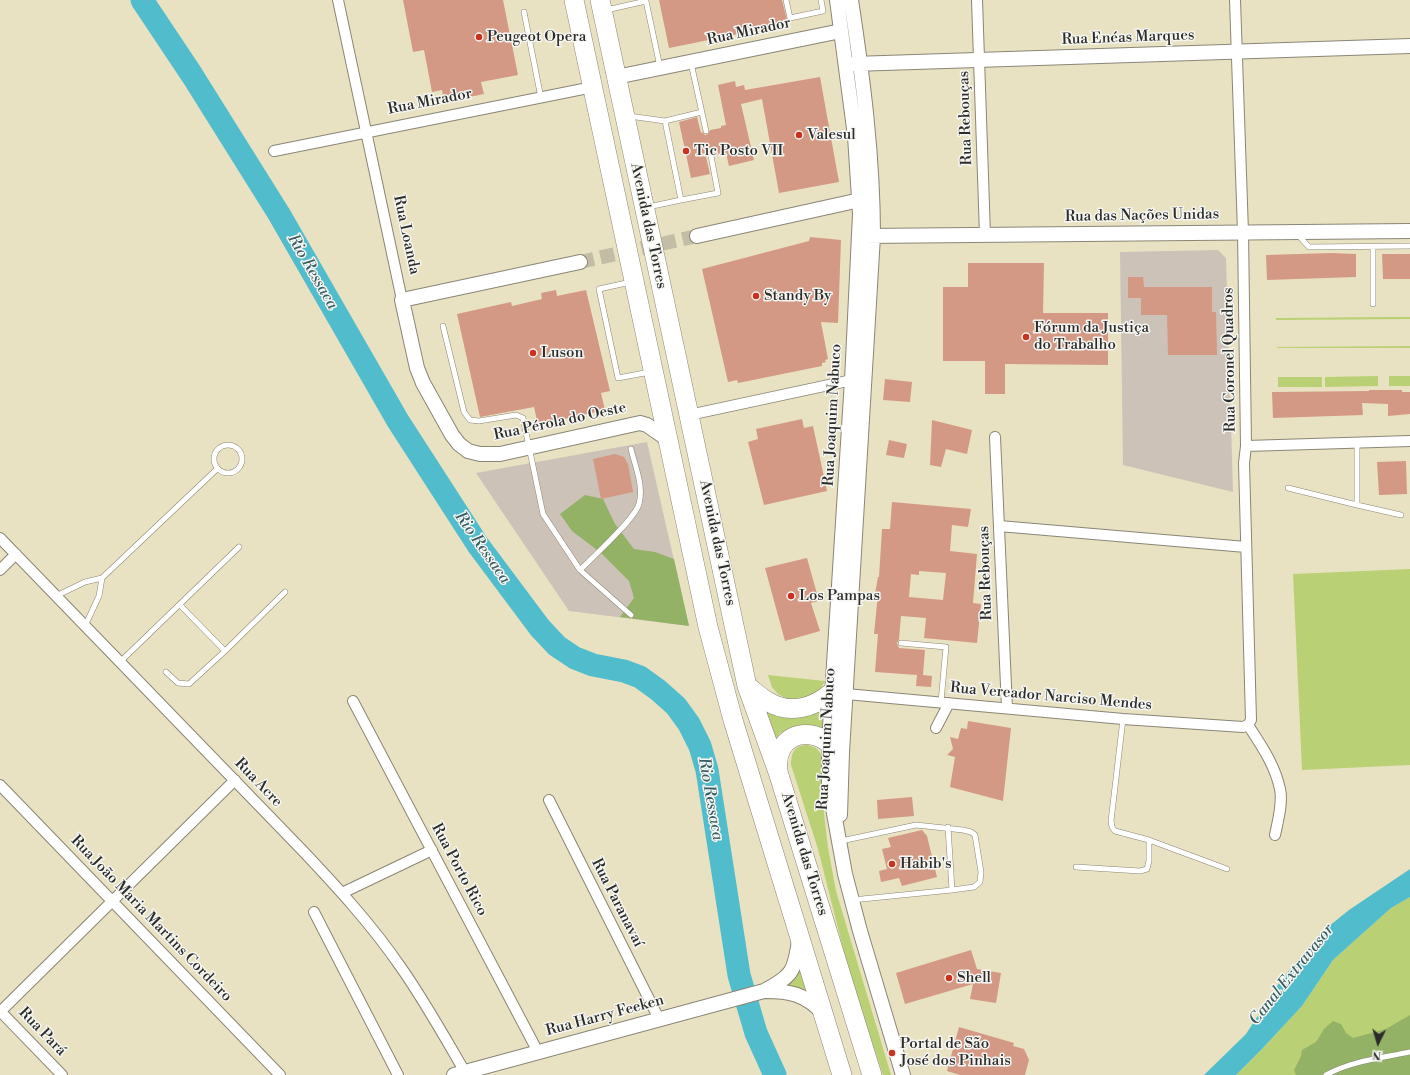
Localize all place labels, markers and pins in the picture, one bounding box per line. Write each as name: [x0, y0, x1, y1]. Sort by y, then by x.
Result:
place label: Peugeot Opera: [487, 28, 586, 46]
marker: Peugeot Opera: [474, 32, 484, 42]
place label: Valesul: [807, 126, 856, 144]
marker: Valesul: [794, 130, 804, 140]
place label: Tic Posto VII: [694, 142, 783, 160]
marker: Tic Posto VII: [681, 146, 691, 156]
place label: Standy By: [764, 287, 831, 305]
marker: Standy By: [751, 291, 761, 301]
place label: Fórum da Justiça do Trabalho: [1034, 319, 1149, 354]
marker: Fórum da Justiça do Trabalho: [1021, 332, 1031, 342]
place label: Luson: [541, 344, 583, 362]
marker: Luson: [528, 348, 538, 358]
place label: Los Pampas: [799, 587, 880, 605]
marker: Los Pampas: [786, 591, 796, 601]
place label: Habib's: [900, 855, 952, 873]
marker: Habib's: [887, 859, 897, 869]
place label: Shell: [957, 969, 991, 987]
marker: Shell: [944, 973, 954, 983]
place label: Portal de São José dos Pinhais: [900, 1035, 1011, 1070]
marker: Portal de São José dos Pinhais: [887, 1048, 897, 1058]

